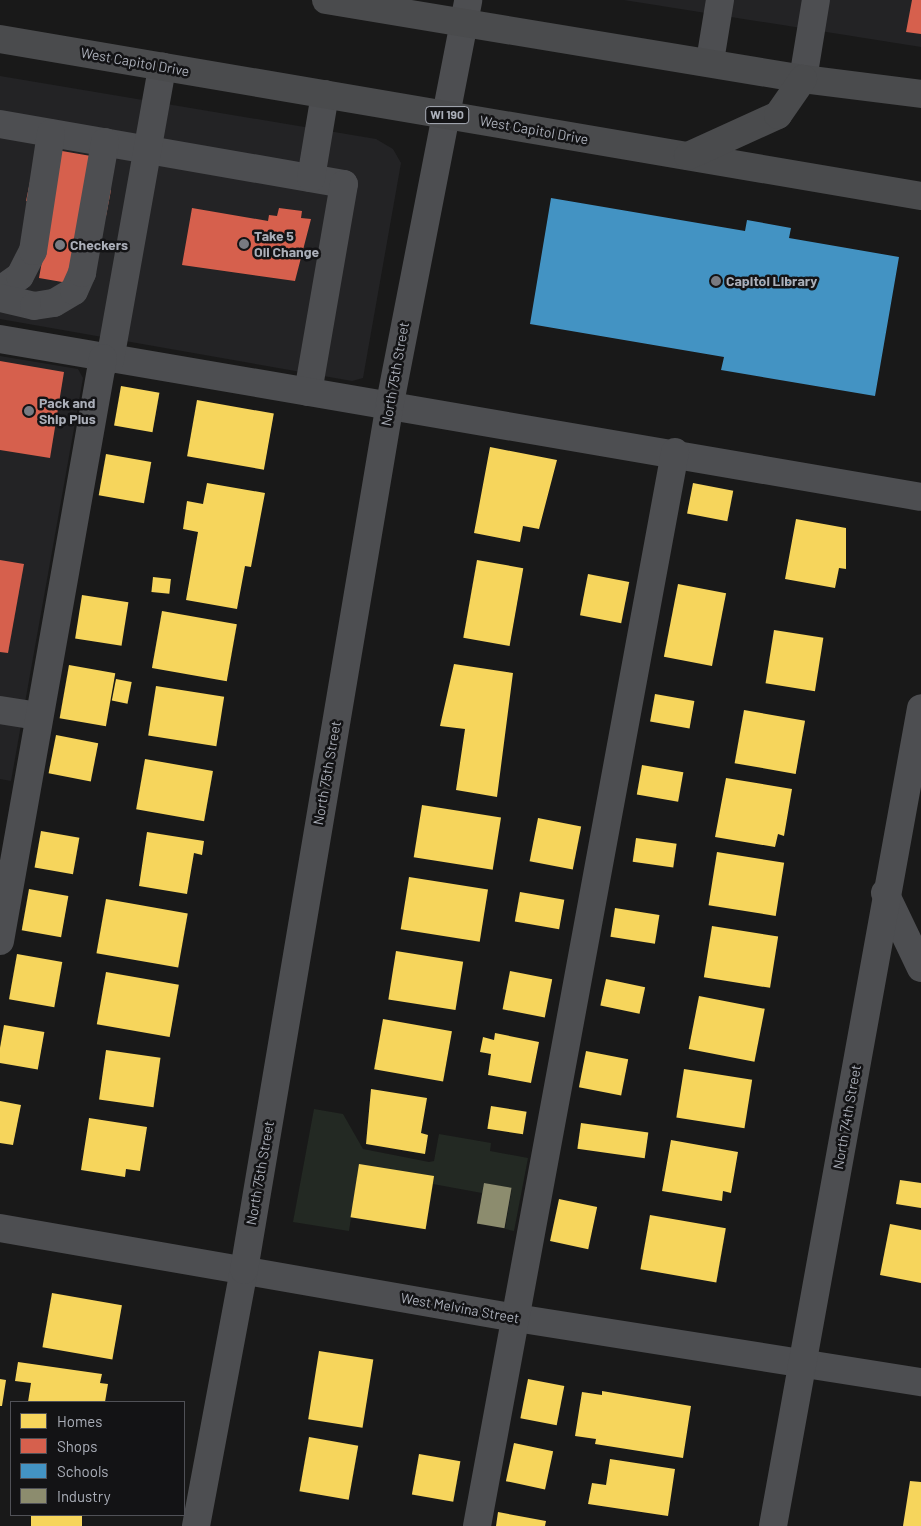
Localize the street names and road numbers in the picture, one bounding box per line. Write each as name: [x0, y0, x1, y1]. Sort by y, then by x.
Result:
street label: West Capitol Drive: [79, 44, 191, 80]
road number: WI 190: [424, 106, 470, 124]
street label: West Capitol Drive: [478, 112, 590, 148]
street label: North 75th Street: [378, 321, 412, 427]
street label: North 75th Street: [310, 720, 344, 826]
street label: North 74th Street: [830, 1063, 864, 1171]
street label: North 75th Street: [243, 1120, 277, 1226]
street label: West Melvina Street: [399, 1289, 521, 1327]

